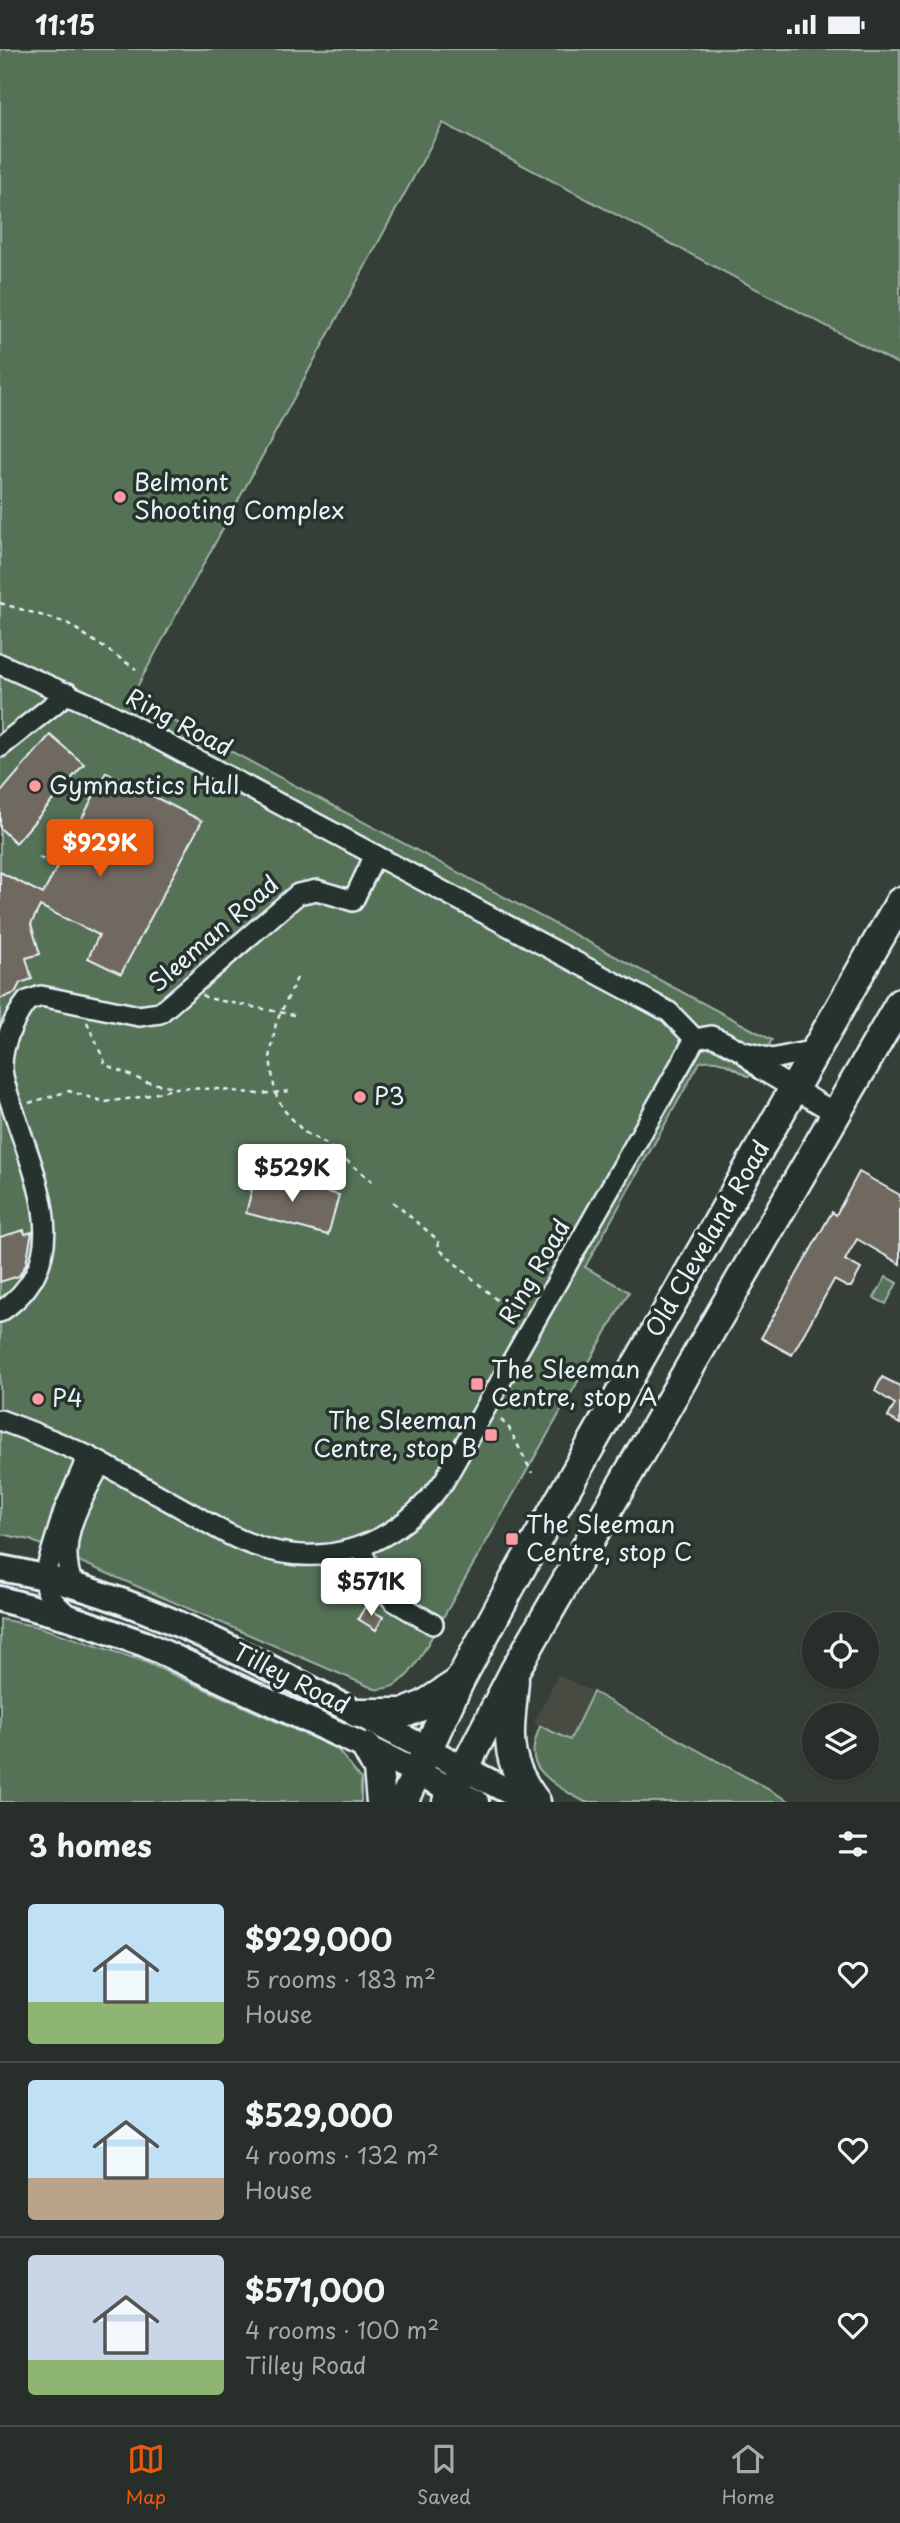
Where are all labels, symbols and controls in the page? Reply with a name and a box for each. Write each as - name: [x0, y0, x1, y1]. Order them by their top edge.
- text: 11:15: [35, 5, 95, 44]
- place label: Belmont Shooting Complex: [134, 463, 344, 527]
- marker: Belmont Shooting Complex: [112, 489, 128, 505]
- street label: Ring Road: [120, 678, 240, 764]
- place label: Gymnastics Hall: [49, 766, 239, 802]
- marker: Gymnastics Hall: [27, 778, 43, 794]
- pin: $929K: [51, 819, 149, 879]
- text: $929K: [62, 824, 138, 859]
- street label: Sleeman Road: [139, 866, 286, 999]
- place label: P3: [374, 1077, 405, 1113]
- marker: P3: [352, 1089, 368, 1105]
- street label: Old Cleveland Road: [635, 1133, 777, 1343]
- pin: $529K: [243, 1145, 341, 1204]
- text: $529K: [254, 1149, 330, 1184]
- street label: Ring Road: [489, 1212, 578, 1330]
- place label: The Sleeman Centre, stop A: [491, 1350, 657, 1414]
- marker: The Sleeman Centre, stop A: [469, 1376, 485, 1392]
- place label: P4: [52, 1379, 83, 1415]
- marker: P4: [30, 1391, 46, 1407]
- place label: The Sleeman Centre, stop B: [313, 1401, 477, 1465]
- marker: The Sleeman Centre, stop B: [483, 1427, 499, 1443]
- place label: The Sleeman Centre, stop C: [526, 1505, 692, 1569]
- marker: The Sleeman Centre, stop C: [504, 1531, 520, 1547]
- pin: $571K: [322, 1559, 420, 1618]
- text: $571K: [337, 1563, 405, 1598]
- map controls: [802, 1612, 879, 1780]
- button: locate: [802, 1612, 879, 1689]
- street label: Tilley Road: [227, 1632, 357, 1722]
- button: layers: [802, 1703, 879, 1780]
- text: 3 homes: [28, 1822, 152, 1867]
- icon: filters: [834, 1825, 872, 1863]
- text: $929,000: [245, 1916, 392, 1961]
- icon: home: [84, 1932, 168, 2016]
- icon: heart: [834, 1955, 872, 1993]
- text: 5 rooms · 183 m²: [245, 1961, 436, 1996]
- text: House: [245, 1996, 312, 2031]
- text: $529,000: [245, 2092, 393, 2137]
- icon: home: [84, 2108, 168, 2192]
- icon: heart: [834, 2131, 872, 2169]
- text: 4 rooms · 132 m²: [245, 2137, 439, 2172]
- text: House: [245, 2172, 312, 2207]
- text: $571,000: [245, 2267, 385, 2312]
- icon: home: [84, 2283, 168, 2367]
- icon: heart: [834, 2306, 872, 2344]
- text: 4 rooms · 100 m²: [245, 2312, 439, 2347]
- text: Tilley Road: [245, 2347, 367, 2382]
- tab: Map: [125, 2440, 166, 2510]
- tab: Saved: [417, 2440, 471, 2510]
- tab: Home: [722, 2440, 775, 2510]

